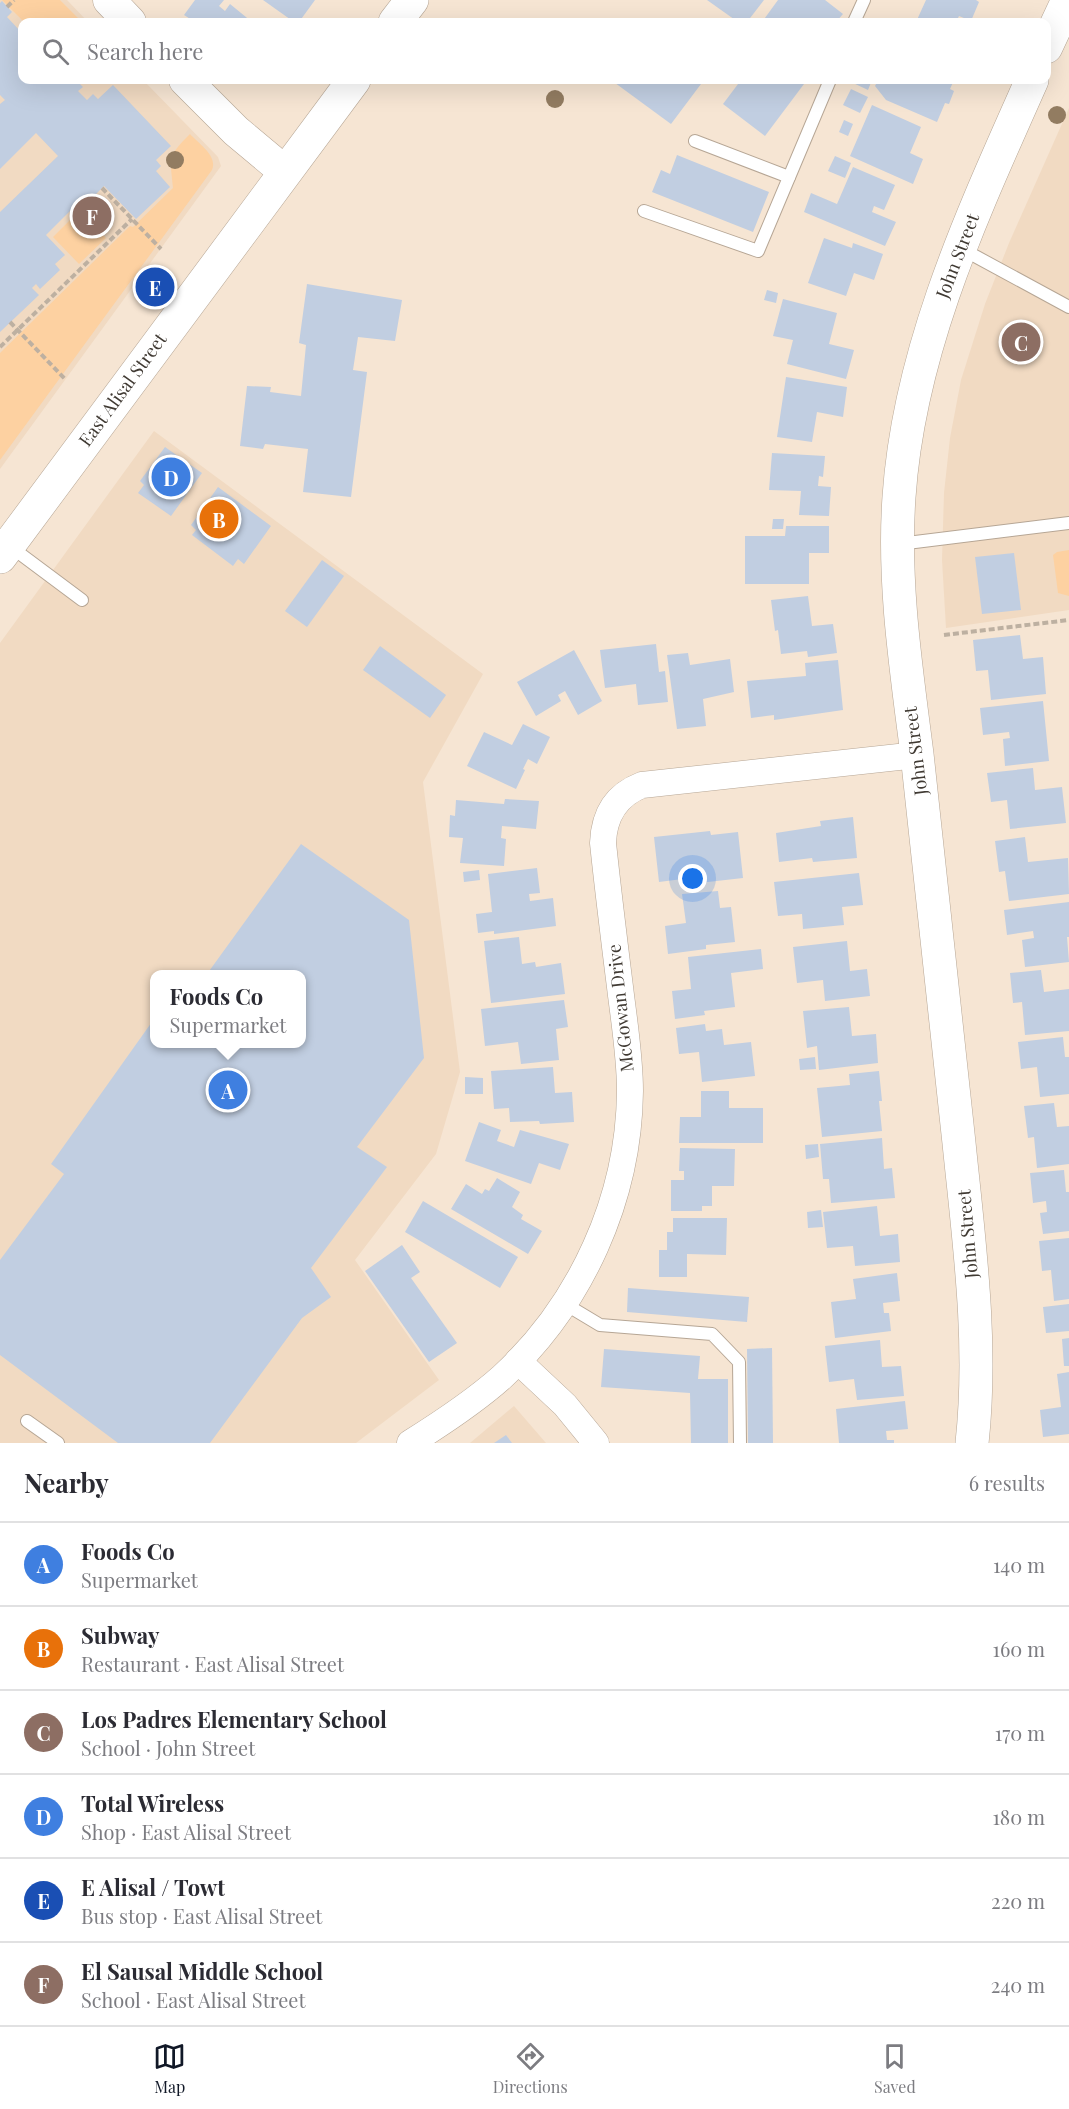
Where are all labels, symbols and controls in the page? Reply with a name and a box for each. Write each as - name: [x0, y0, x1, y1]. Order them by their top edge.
- search box: [18, 18, 1051, 84]
- icon: search: [39, 35, 72, 68]
- text: Search here: [87, 36, 203, 66]
- pin: F: [72, 194, 112, 238]
- street label: John Street: [929, 209, 985, 303]
- pin: E: [136, 264, 174, 310]
- pin: C: [1002, 320, 1040, 364]
- street label: East Alisal Street: [73, 327, 172, 451]
- pin: D: [152, 454, 190, 500]
- pin: B: [200, 496, 238, 542]
- street label: John Street: [898, 705, 932, 798]
- your location: [678, 864, 707, 893]
- street label: McGowan Drive: [601, 943, 639, 1073]
- popup: [150, 970, 306, 1048]
- text: Foods Co: [170, 981, 263, 1011]
- text: Supermarket: [170, 1011, 286, 1038]
- pin: A: [208, 1068, 248, 1112]
- street label: John Street: [951, 1188, 983, 1281]
- text: Nearby: [24, 1465, 109, 1500]
- text: 6 results: [969, 1469, 1045, 1496]
- text: Foods Co: [81, 1536, 175, 1566]
- text: A: [37, 1551, 50, 1578]
- text: 140 m: [993, 1551, 1045, 1578]
- text: Supermarket: [81, 1566, 198, 1593]
- text: Subway: [81, 1620, 159, 1650]
- text: B: [37, 1635, 50, 1662]
- text: 160 m: [993, 1635, 1045, 1662]
- text: Restaurant · East Alisal Street: [81, 1650, 344, 1677]
- text: Los Padres Elementary School: [81, 1704, 387, 1734]
- text: C: [36, 1719, 51, 1746]
- text: 170 m: [995, 1719, 1045, 1746]
- text: School · John Street: [81, 1734, 255, 1761]
- text: Total Wireless: [81, 1788, 224, 1818]
- text: D: [36, 1803, 51, 1830]
- text: 180 m: [992, 1803, 1045, 1830]
- text: Shop · East Alisal Street: [81, 1818, 291, 1845]
- text: E Alisal / Towt: [81, 1872, 225, 1902]
- text: E: [37, 1887, 50, 1914]
- text: 220 m: [991, 1887, 1045, 1914]
- text: Bus stop · East Alisal Street: [81, 1902, 322, 1929]
- text: El Sausal Middle School: [81, 1956, 323, 1986]
- text: F: [38, 1971, 49, 1998]
- text: 240 m: [991, 1971, 1045, 1998]
- text: School · East Alisal Street: [81, 1986, 306, 2013]
- tab: Map: [153, 2040, 186, 2097]
- tab: Directions: [493, 2040, 568, 2097]
- tab: Saved: [874, 2040, 916, 2097]

